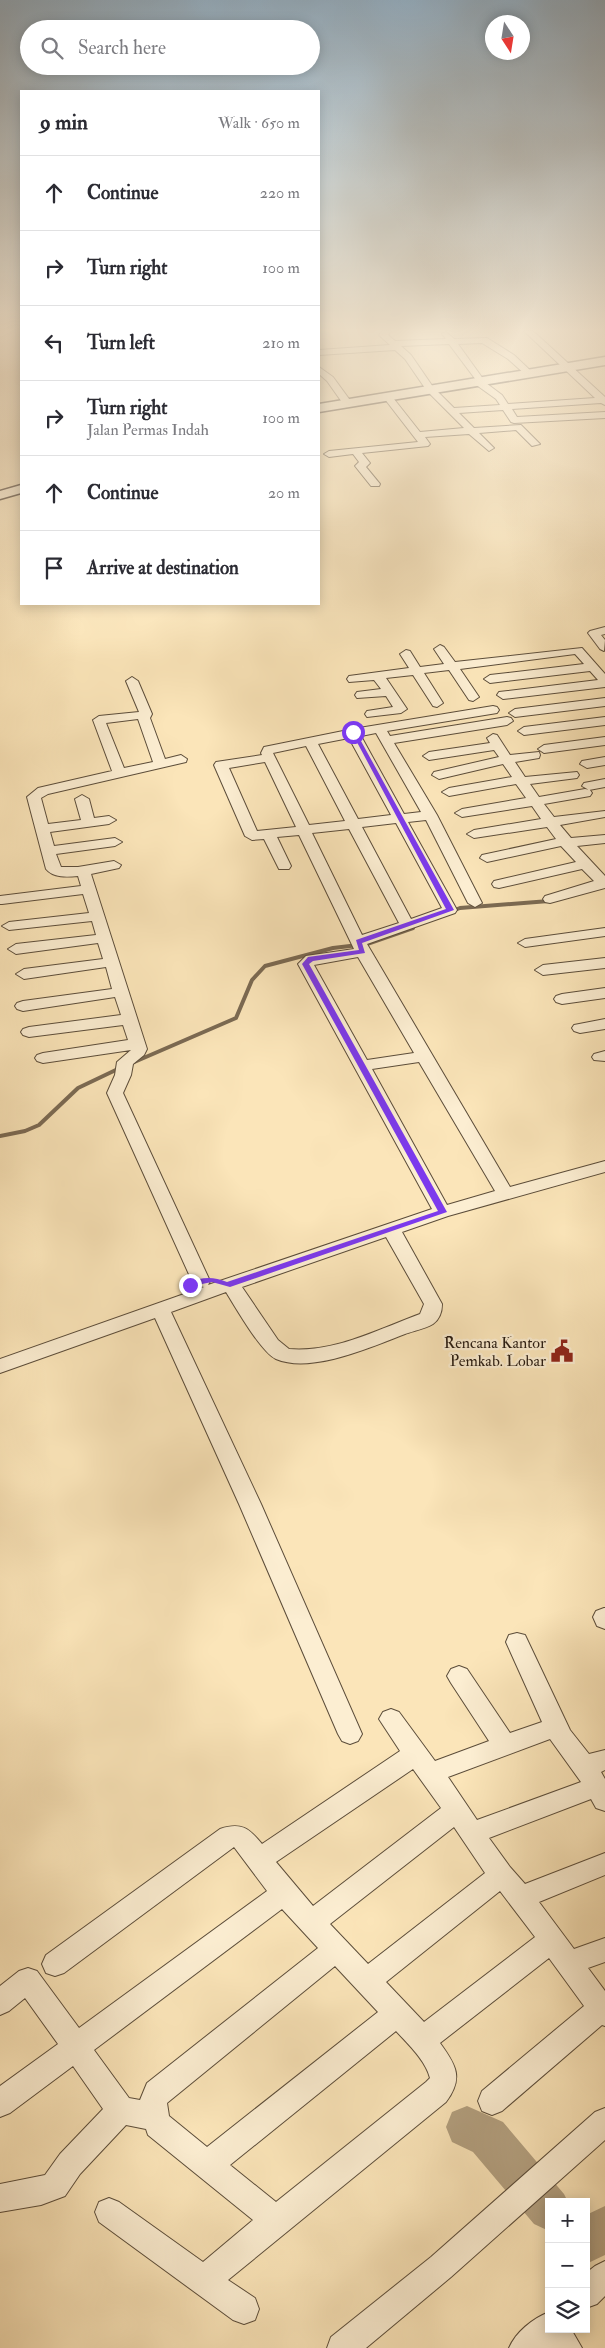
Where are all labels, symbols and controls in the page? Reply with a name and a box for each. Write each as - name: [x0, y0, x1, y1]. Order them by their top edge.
- north arrow: [485, 15, 530, 60]
- search box: [20, 20, 320, 75]
- icon: search: [38, 34, 66, 62]
- text: Search here: [78, 36, 166, 60]
- text: 9 min: [40, 109, 88, 136]
- text: Walk · 650 m: [218, 113, 300, 133]
- icon: ahead: [40, 179, 68, 207]
- text: Continue: [87, 181, 158, 205]
- text: 220 m: [260, 183, 300, 203]
- icon: right: [40, 254, 68, 282]
- text: Turn right: [87, 256, 167, 280]
- text: 100 m: [262, 258, 300, 278]
- icon: left: [40, 329, 68, 357]
- text: Turn left: [87, 331, 155, 355]
- text: 210 m: [262, 333, 300, 353]
- text: Turn right: [87, 396, 167, 420]
- icon: right: [40, 404, 68, 432]
- text: 100 m: [262, 408, 300, 428]
- text: Jalan Permas Indah: [87, 420, 209, 440]
- icon: ahead: [40, 479, 68, 507]
- text: Continue: [87, 481, 158, 505]
- text: 20 m: [268, 483, 300, 503]
- icon: arrive: [40, 554, 68, 582]
- text: Arrive at destination: [87, 556, 239, 580]
- route start: [342, 721, 365, 744]
- route end: [179, 1274, 202, 1297]
- place label: Rencana Kantor Pemkab. Lobar: [444, 1333, 546, 1371]
- public building icon: Rencana Kantor Pemkab. Lobar: [549, 1338, 575, 1364]
- map controls: [545, 2198, 590, 2333]
- button: +: [545, 2198, 590, 2243]
- button: −: [545, 2243, 590, 2288]
- button: layers: [545, 2288, 590, 2333]

